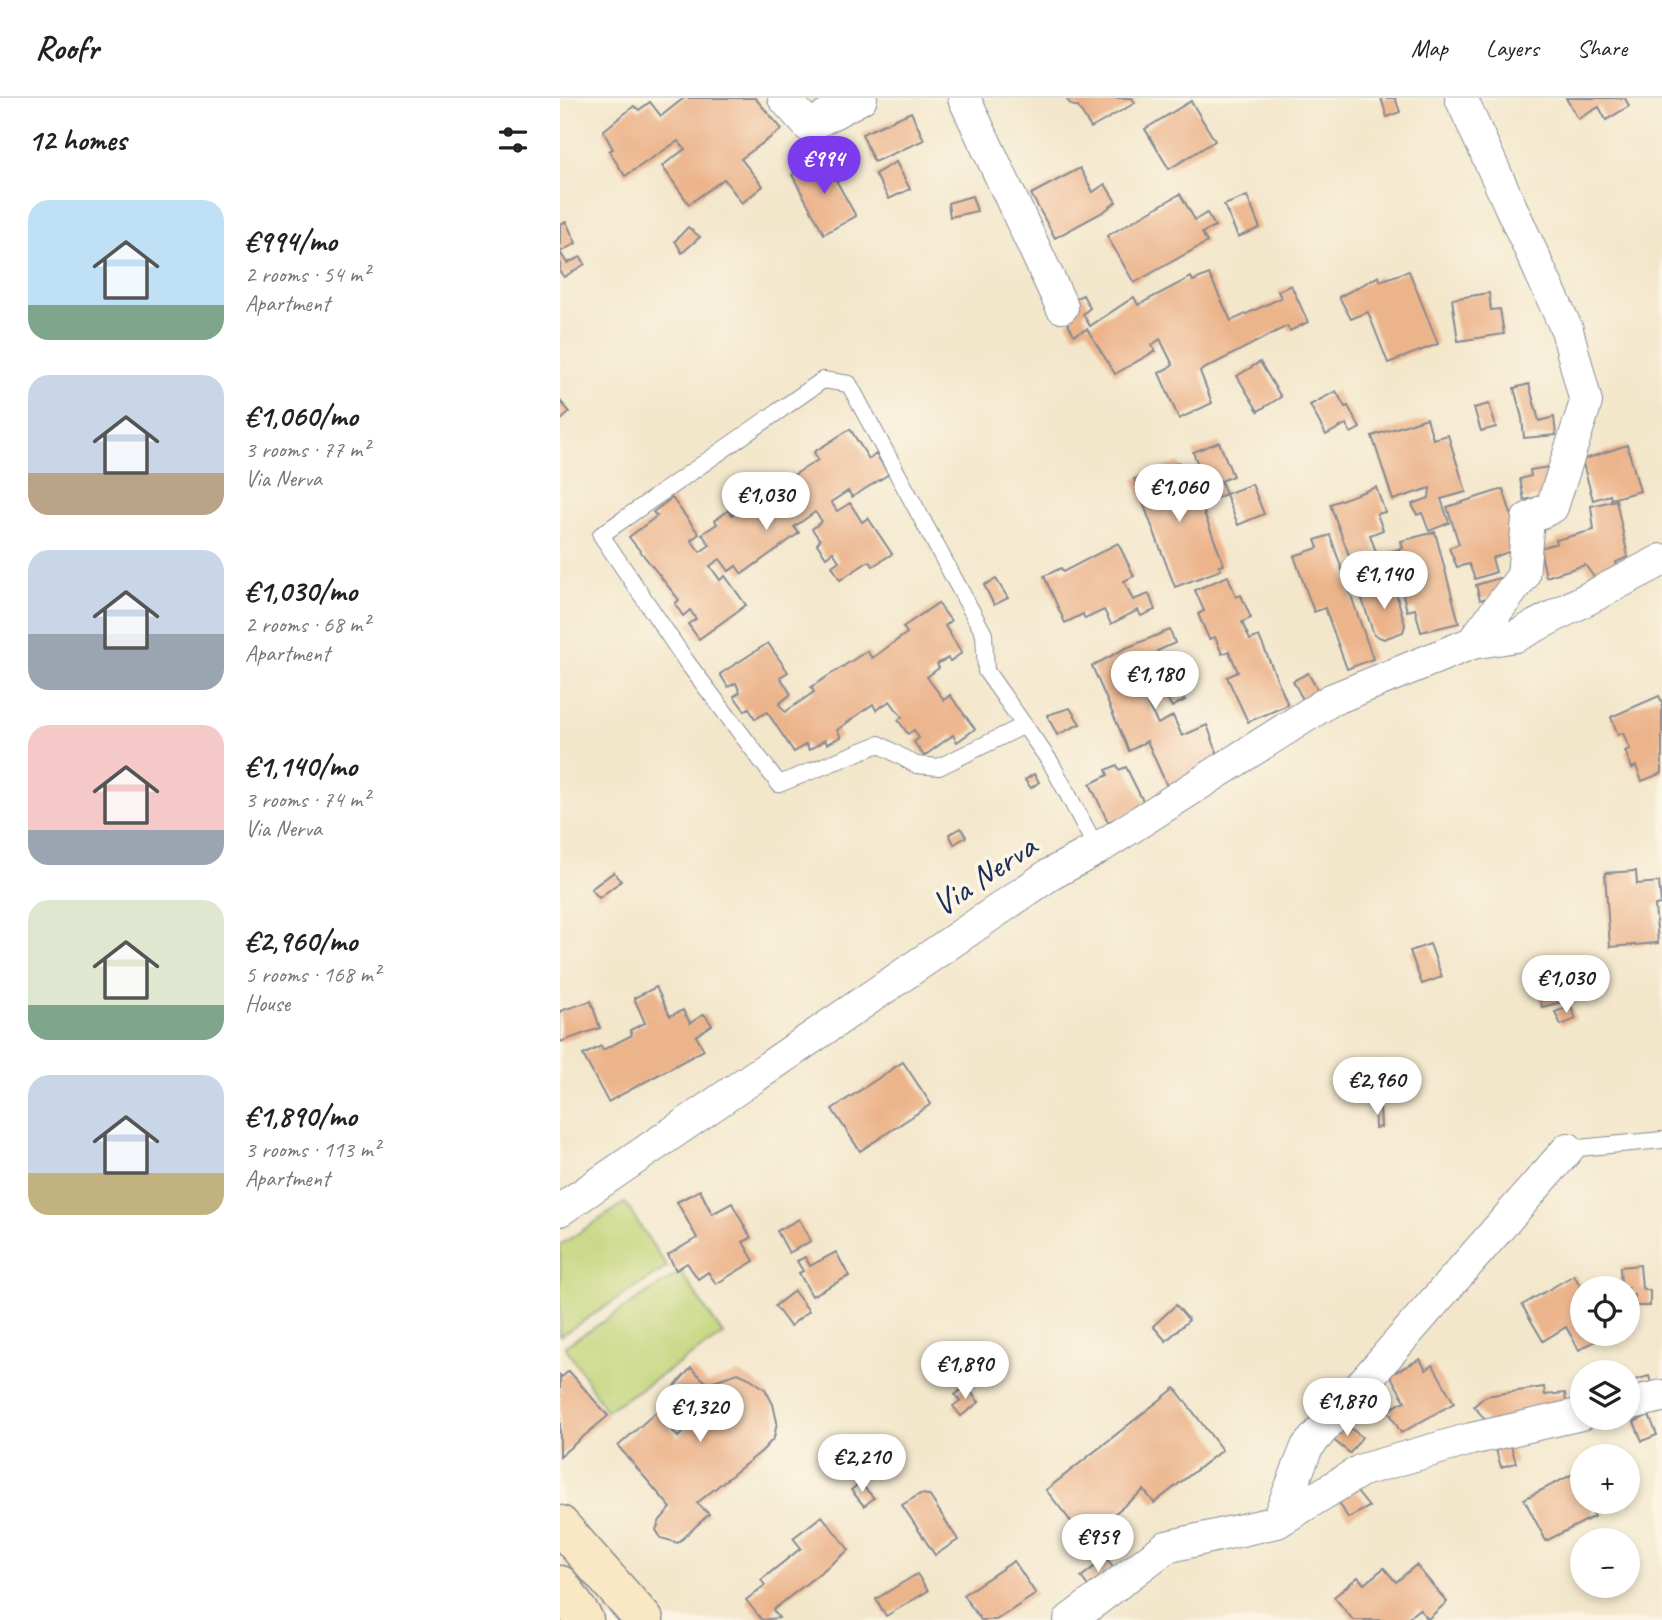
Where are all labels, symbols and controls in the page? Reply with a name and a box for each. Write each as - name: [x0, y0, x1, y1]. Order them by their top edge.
- text: Roofr: [35, 27, 98, 69]
- text: Map: [1411, 33, 1448, 63]
- text: Layers: [1486, 33, 1539, 63]
- text: Share: [1577, 33, 1627, 63]
- text: 12 homes: [28, 121, 126, 159]
- icon: filters: [494, 121, 532, 159]
- pin: €994: [783, 136, 865, 196]
- text: €994: [804, 144, 844, 173]
- text: €994/mo: [245, 222, 337, 260]
- icon: home: [84, 228, 168, 312]
- text: 2 rooms · 54 m²: [245, 260, 369, 289]
- text: Apartment: [245, 289, 330, 318]
- text: €1,060/mo: [245, 397, 358, 435]
- icon: home: [84, 403, 168, 487]
- text: 3 rooms · 77 m²: [245, 435, 369, 464]
- text: Via Nerva: [245, 464, 322, 493]
- pin: €1,060: [1122, 464, 1236, 524]
- pin: €1,030: [709, 472, 823, 532]
- text: €1,060: [1151, 472, 1207, 501]
- text: €1,030: [738, 480, 794, 509]
- pin: €1,140: [1327, 552, 1441, 611]
- text: €1,140: [1356, 559, 1412, 588]
- text: €1,030/mo: [245, 572, 357, 610]
- icon: home: [84, 578, 168, 662]
- text: 2 rooms · 68 m²: [245, 610, 369, 639]
- text: Apartment: [245, 639, 330, 668]
- pin: €1,180: [1098, 652, 1212, 711]
- text: €1,180: [1127, 659, 1183, 688]
- text: €1,140/mo: [245, 747, 357, 785]
- icon: home: [84, 753, 168, 837]
- text: 3 rooms · 74 m²: [245, 785, 369, 814]
- text: Via Nerva: [245, 814, 322, 843]
- street label: Via Nerva: [923, 822, 1047, 926]
- text: €2,960/mo: [245, 922, 357, 960]
- icon: home: [84, 928, 168, 1012]
- pin: €1,030: [1509, 956, 1623, 1015]
- text: 5 rooms · 168 m²: [245, 960, 380, 989]
- text: €1,030: [1538, 963, 1594, 992]
- text: House: [245, 989, 290, 1018]
- pin: €2,960: [1320, 1058, 1434, 1117]
- text: €2,960: [1349, 1065, 1405, 1094]
- text: €1,890/mo: [245, 1097, 357, 1135]
- icon: home: [84, 1103, 168, 1187]
- text: 3 rooms · 113 m²: [245, 1135, 380, 1164]
- text: Apartment: [245, 1164, 330, 1193]
- map controls: [1570, 1276, 1640, 1598]
- button: locate: [1570, 1276, 1640, 1346]
- pin: €1,890: [908, 1342, 1022, 1401]
- text: €1,890: [937, 1349, 993, 1378]
- button: layers: [1570, 1360, 1640, 1430]
- pin: €1,870: [1290, 1378, 1404, 1438]
- pin: €1,320: [643, 1384, 757, 1444]
- text: €1,870: [1319, 1386, 1375, 1415]
- text: €1,320: [672, 1392, 728, 1421]
- pin: €2,210: [805, 1434, 919, 1494]
- text: €2,210: [834, 1442, 890, 1471]
- button: +: [1570, 1444, 1640, 1514]
- pin: €959: [1057, 1514, 1139, 1574]
- text: €959: [1078, 1522, 1118, 1551]
- button: −: [1570, 1528, 1640, 1598]

